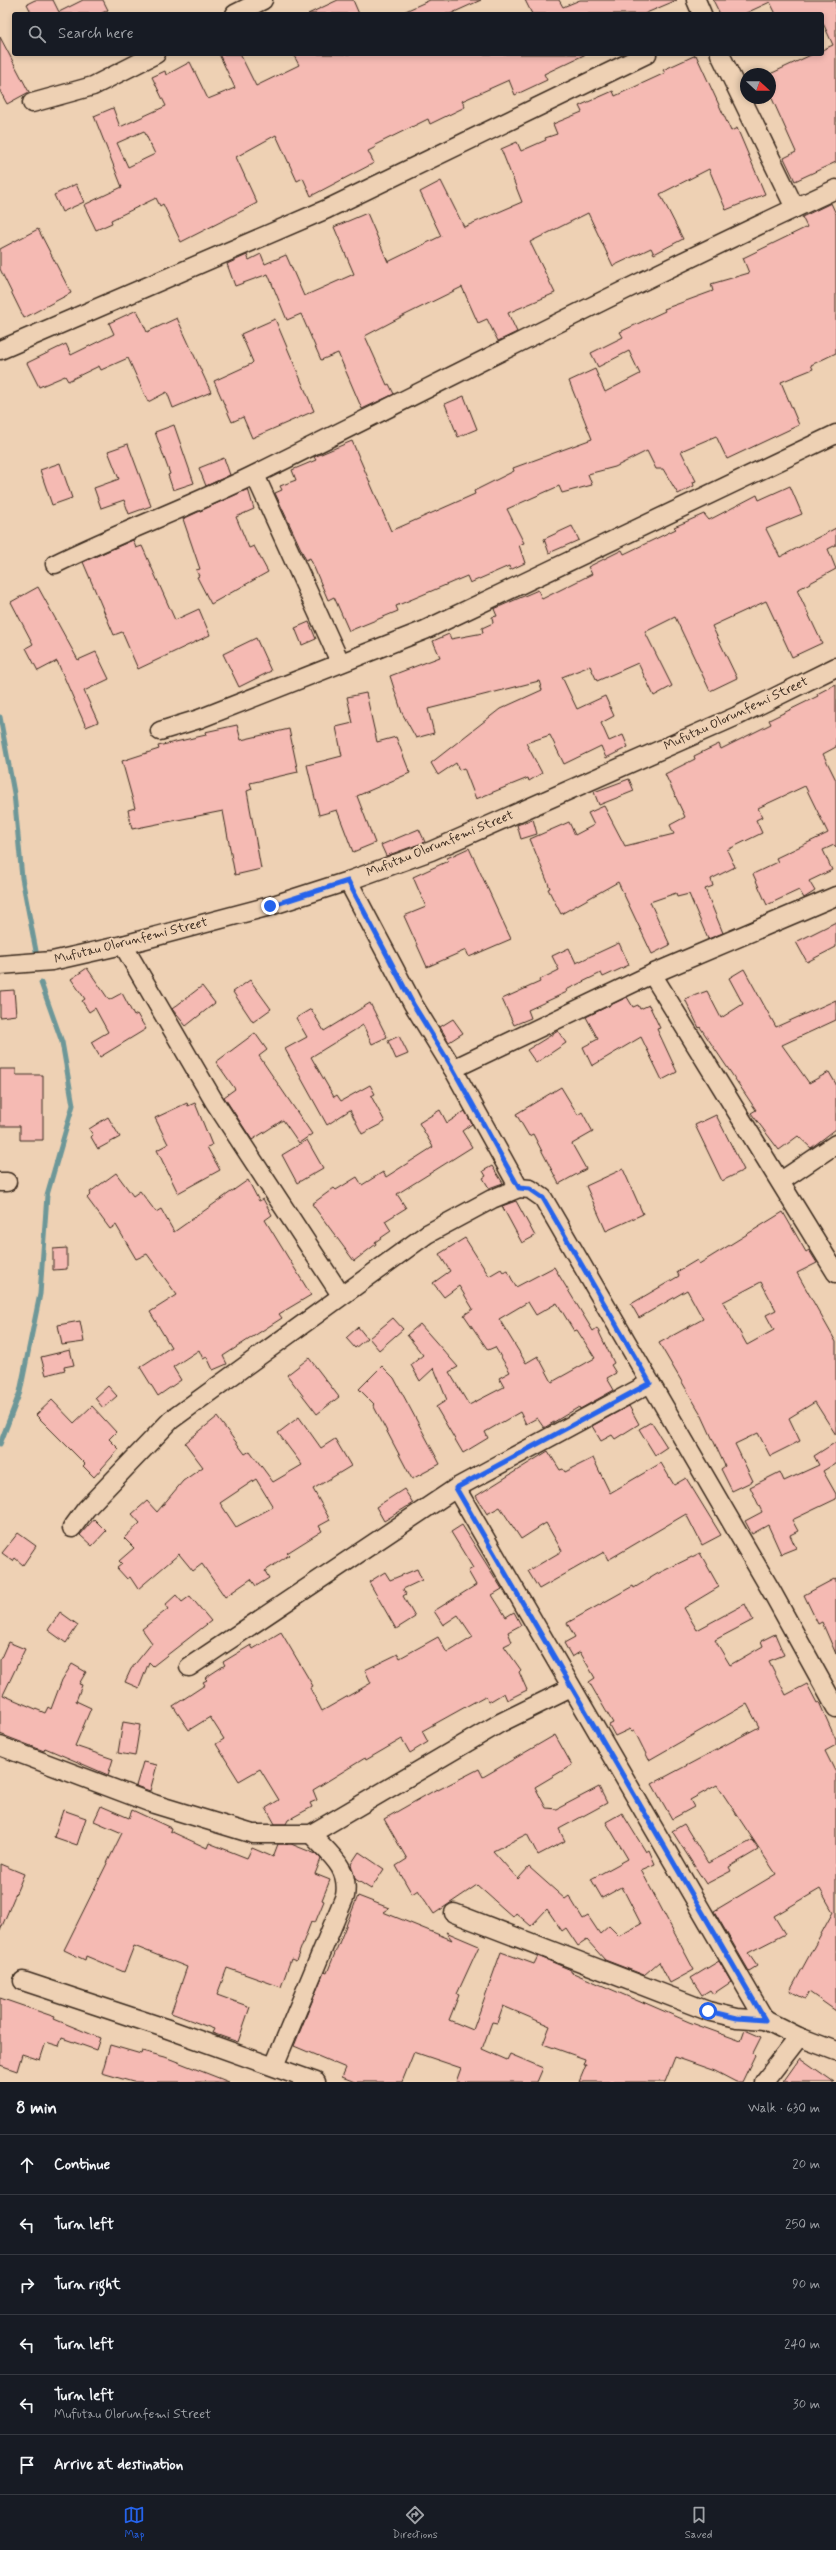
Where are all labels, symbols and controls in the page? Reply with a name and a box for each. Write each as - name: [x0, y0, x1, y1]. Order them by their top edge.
- search box: [12, 12, 824, 56]
- icon: search: [26, 23, 48, 45]
- text: Search here: [58, 24, 134, 44]
- north arrow: [740, 68, 776, 104]
- street label: Mufutau Olorunfemi Street: [661, 673, 811, 755]
- street label: Mufutau Olorunfemi Street: [364, 807, 516, 881]
- route end: [261, 897, 279, 915]
- street label: Mufutau Olorunfemi Street: [53, 914, 209, 968]
- route start: [699, 2002, 717, 2020]
- text: 8 min: [16, 2097, 57, 2119]
- text: Walk · 630 m: [748, 2100, 820, 2117]
- icon: ahead: [16, 2154, 38, 2176]
- text: Continue: [54, 2155, 110, 2175]
- text: 20 m: [792, 2156, 820, 2173]
- icon: left: [16, 2214, 38, 2236]
- text: Turn left: [54, 2215, 114, 2235]
- text: 250 m: [785, 2216, 820, 2233]
- icon: right: [16, 2274, 38, 2296]
- text: Turn right: [54, 2275, 121, 2295]
- text: 90 m: [792, 2276, 820, 2293]
- icon: left: [16, 2334, 38, 2356]
- text: Turn left: [54, 2335, 114, 2355]
- text: 240 m: [784, 2336, 820, 2353]
- text: Turn left: [54, 2386, 114, 2406]
- icon: left: [16, 2394, 38, 2416]
- text: 30 m: [793, 2396, 820, 2413]
- text: Mufutau Olorunfemi Street: [54, 2406, 211, 2423]
- icon: arrive: [16, 2454, 38, 2476]
- text: Arrive at destination: [54, 2455, 183, 2475]
- tab: Map: [123, 2504, 145, 2542]
- tab: Directions: [392, 2504, 438, 2542]
- tab: Saved: [685, 2504, 712, 2542]

